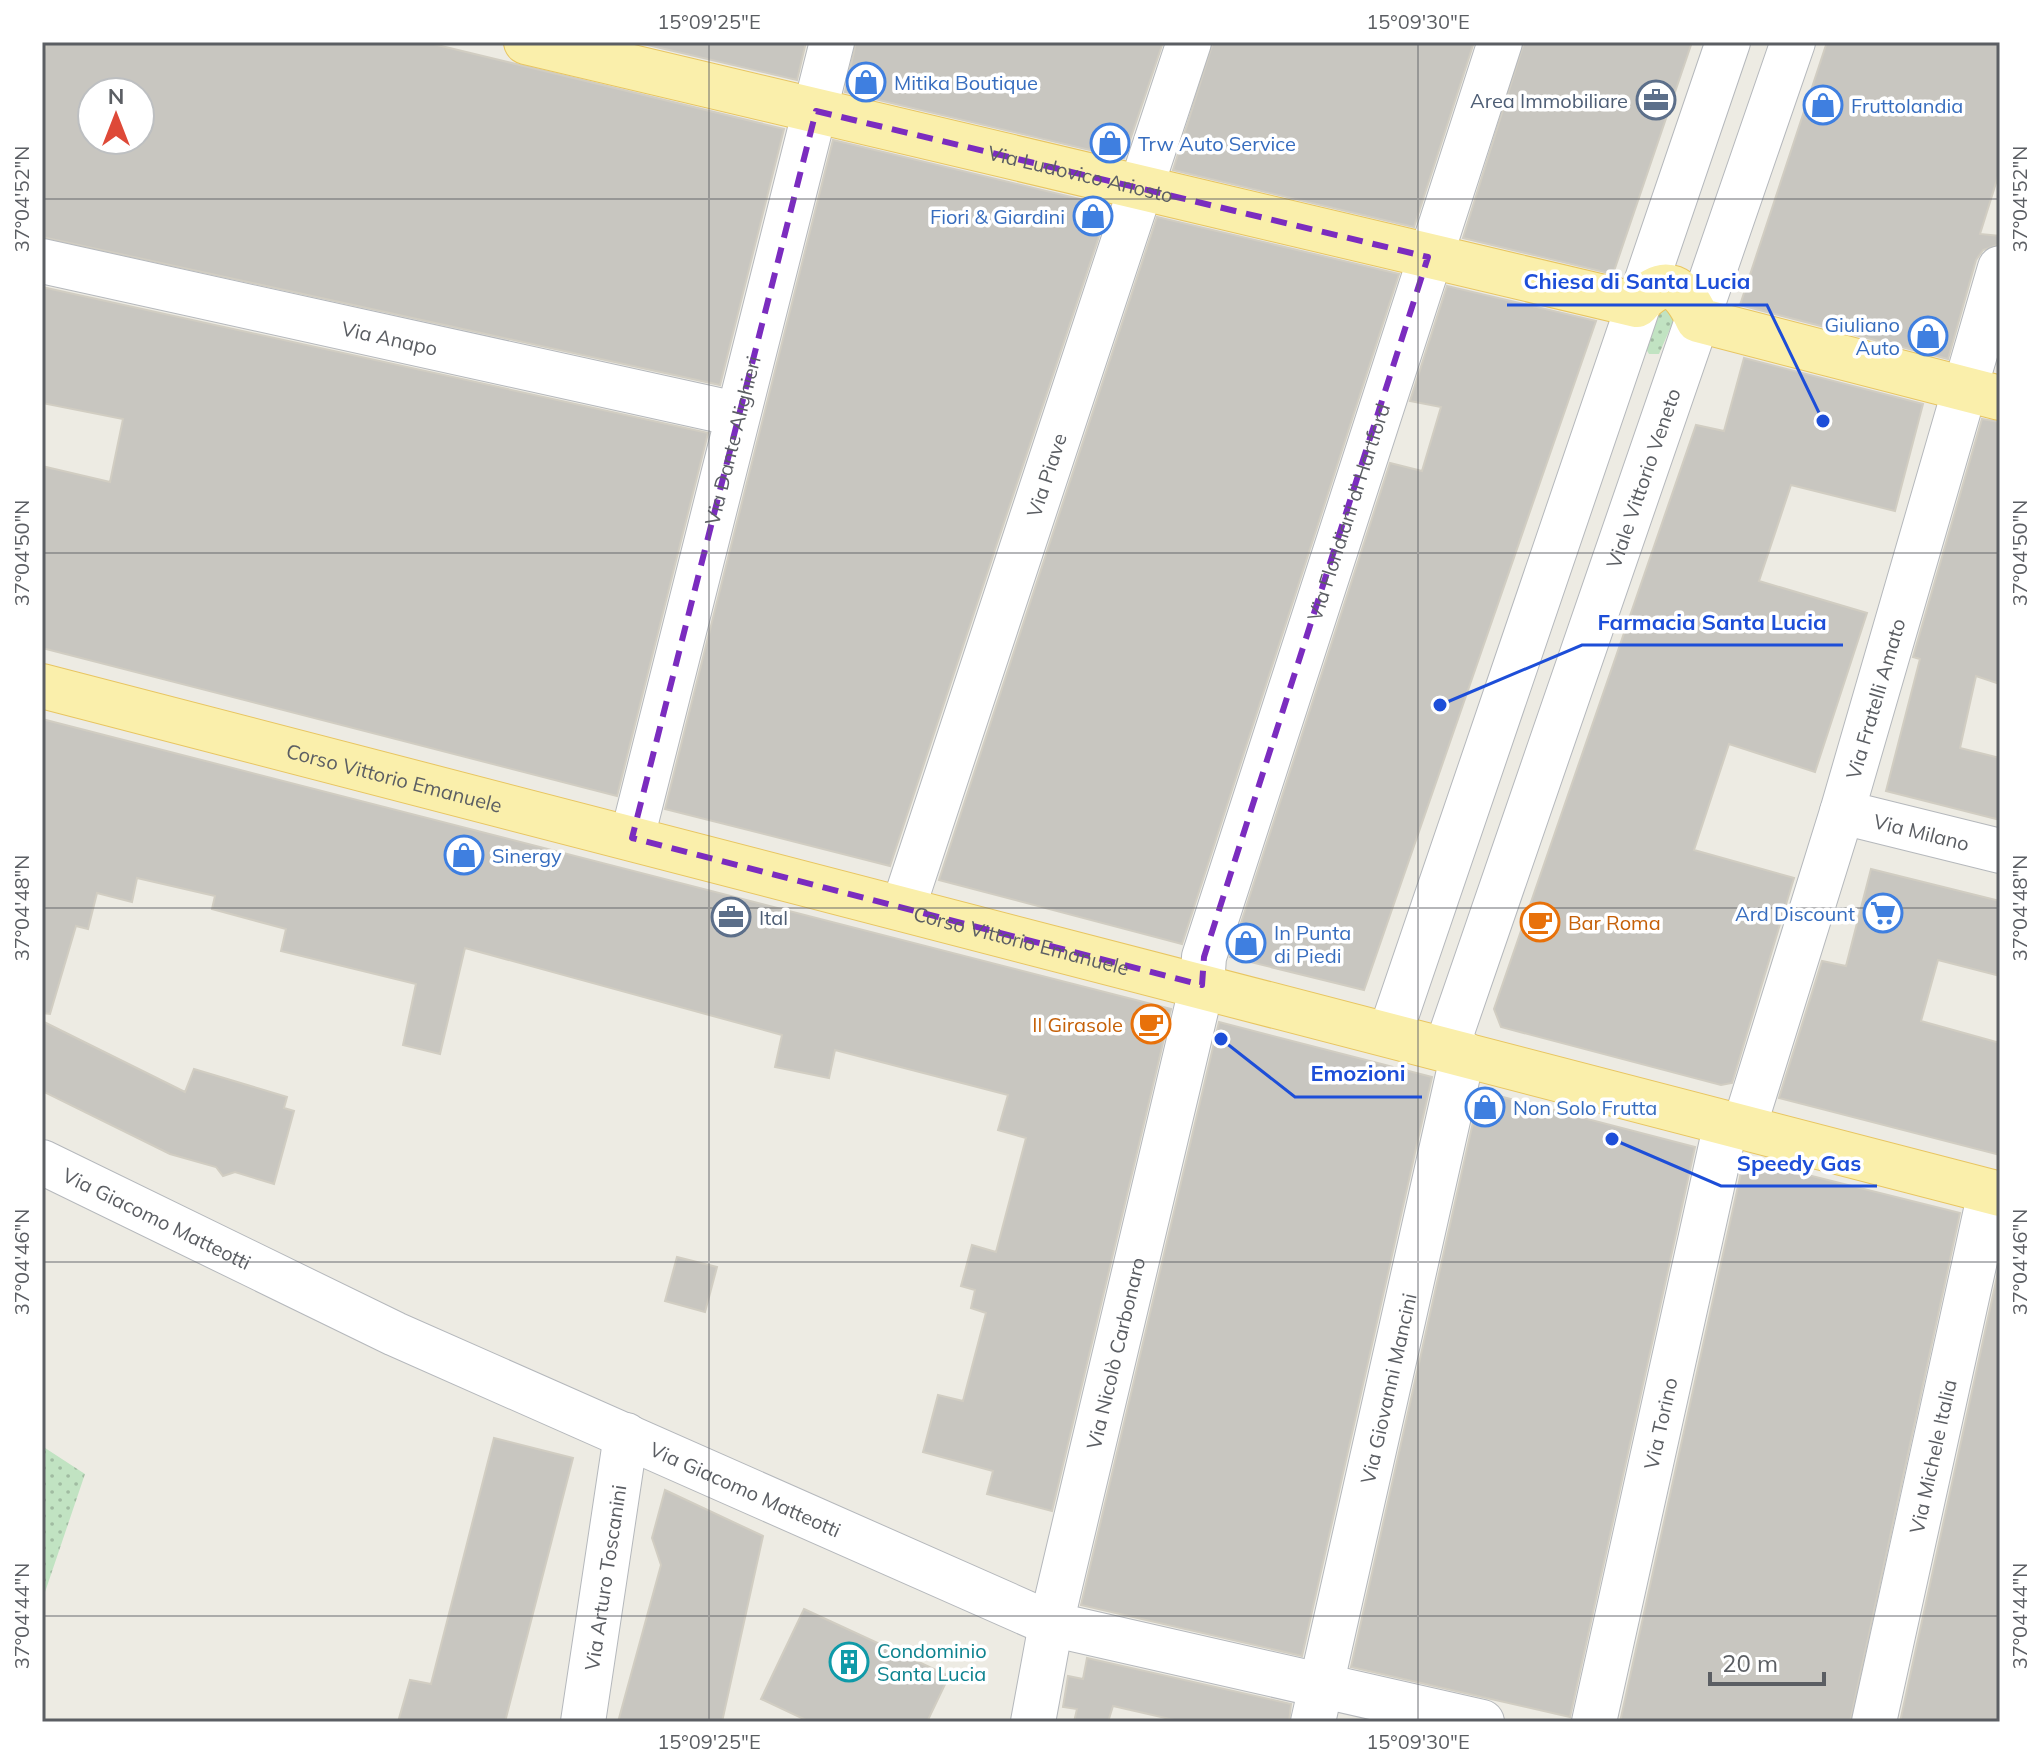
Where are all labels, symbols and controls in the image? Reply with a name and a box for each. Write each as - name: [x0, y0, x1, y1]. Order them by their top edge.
- text: 15°09'25"E: [657, 9, 761, 34]
- text: 15°09'30"E: [1366, 9, 1470, 34]
- shop icon: Mitika Boutique: [845, 61, 887, 103]
- place label: Mitika Boutique: [894, 70, 1038, 95]
- north arrow: [76, 76, 156, 156]
- office icon: Area Immobiliare: [1635, 79, 1677, 121]
- text: N: [108, 82, 124, 110]
- shop icon: Fruttolandia: [1802, 84, 1844, 126]
- place label: Area Immobiliare: [1470, 88, 1628, 113]
- place label: Fruttolandia: [1851, 93, 1963, 118]
- shop icon: Trw Auto Service: [1089, 122, 1131, 164]
- place label: Trw Auto Service: [1138, 131, 1296, 156]
- street label: Via Ludovico Ariosto: [986, 139, 1176, 207]
- text: 37°04'52"N: [9, 146, 34, 252]
- text: 37°04'52"N: [2007, 146, 2032, 252]
- shop icon: Fiori & Giardini: [1072, 195, 1114, 237]
- place label: Fiori & Giardini: [930, 204, 1065, 229]
- callout: Chiesa di Santa Lucia: [1507, 259, 1767, 305]
- text: Chiesa di Santa Lucia: [1523, 267, 1751, 295]
- place label: Giuliano Auto: [1824, 312, 1900, 360]
- street label: Via Anapo: [339, 315, 440, 360]
- shop icon: Giuliano Auto: [1907, 315, 1949, 357]
- street label: Via Dante Alighieri: [699, 353, 765, 527]
- street label: Viale Vittorio Veneto: [1600, 385, 1685, 571]
- street label: Via Floridiani di Hartford: [1301, 400, 1395, 624]
- street label: Via Piave: [1020, 430, 1072, 520]
- text: 37°04'50"N: [9, 500, 34, 606]
- text: 37°04'50"N: [2007, 500, 2032, 606]
- callout: Farmacia Santa Lucia: [1582, 599, 1843, 645]
- text: Farmacia Santa Lucia: [1597, 608, 1827, 636]
- street label: Via Fratelli Amato: [1840, 615, 1910, 782]
- street label: Corso Vittorio Emanuele: [284, 737, 505, 817]
- street label: Via Milano: [1871, 808, 1972, 856]
- shop icon: Sinergy: [443, 834, 485, 876]
- place label: Sinergy: [492, 843, 562, 868]
- text: 37°04'48"N: [9, 855, 34, 961]
- text: 37°04'48"N: [2007, 855, 2032, 961]
- supermarket icon: Ard Discount: [1862, 892, 1904, 934]
- office icon: Ital: [710, 896, 752, 938]
- street label: Corso Vittorio Emanuele: [911, 900, 1132, 980]
- cafe icon: Bar Roma: [1519, 901, 1561, 943]
- place label: Ard Discount: [1735, 901, 1855, 926]
- place label: Ital: [759, 905, 788, 930]
- place label: Bar Roma: [1568, 910, 1661, 935]
- place label: In Punta di Piedi: [1274, 920, 1351, 968]
- shop icon: In Punta di Piedi: [1225, 922, 1267, 964]
- cafe icon: Il Girasole: [1130, 1003, 1172, 1045]
- place label: Il Girasole: [1032, 1012, 1123, 1037]
- callout: Emozioni: [1295, 1051, 1422, 1097]
- text: Emozioni: [1310, 1059, 1406, 1087]
- shop icon: Non Solo Frutta: [1464, 1086, 1506, 1128]
- place label: Non Solo Frutta: [1513, 1095, 1657, 1120]
- callout: Speedy Gas: [1721, 1140, 1877, 1186]
- text: Speedy Gas: [1737, 1149, 1861, 1177]
- street label: Via Giacomo Matteotti: [59, 1162, 255, 1274]
- text: 37°04'46"N: [9, 1209, 34, 1315]
- text: 37°04'46"N: [2007, 1209, 2032, 1315]
- street label: Via Nicolò Carbonaro: [1080, 1255, 1150, 1452]
- street label: Via Giovanni Mancini: [1354, 1291, 1421, 1486]
- street label: Via Torino: [1638, 1375, 1682, 1471]
- street label: Via Michele Italia: [1903, 1377, 1961, 1536]
- street label: Via Giacomo Matteotti: [646, 1436, 845, 1542]
- street label: Via Arturo Toscanini: [578, 1483, 631, 1672]
- text: 37°04'44"N: [9, 1563, 34, 1669]
- text: 37°04'44"N: [2007, 1563, 2032, 1669]
- scale bar: [1710, 1636, 1824, 1686]
- place label: Condominio Santa Lucia: [877, 1638, 987, 1686]
- building icon: Condominio Santa Lucia: [828, 1641, 870, 1683]
- text: 20 m: [1722, 1648, 1778, 1678]
- text: 15°09'25"E: [657, 1729, 761, 1754]
- text: 15°09'30"E: [1366, 1729, 1470, 1754]

